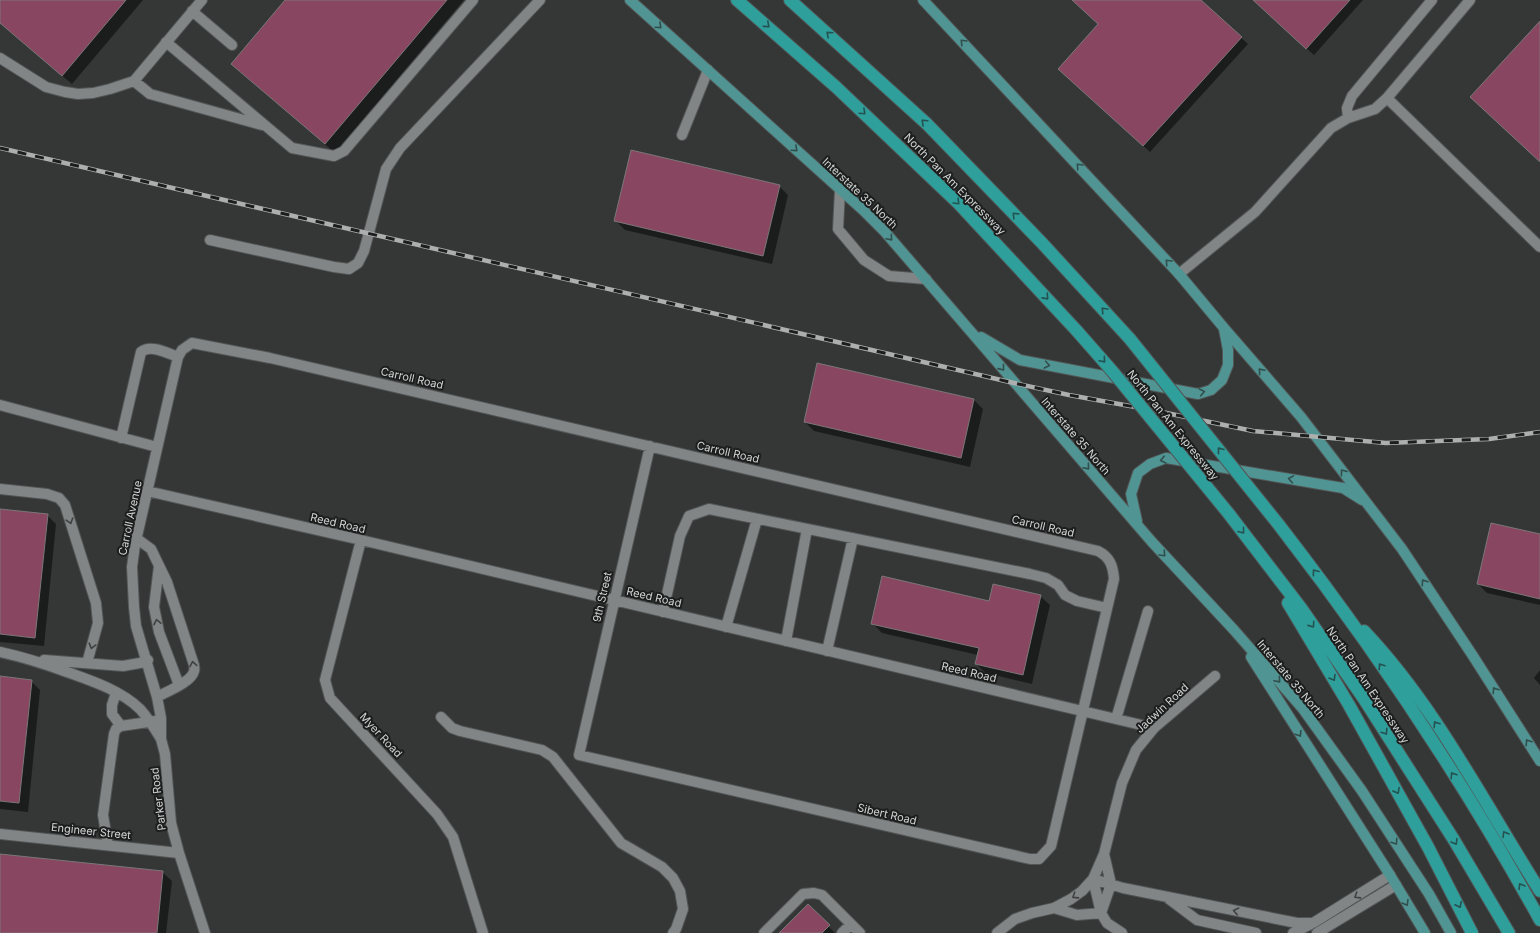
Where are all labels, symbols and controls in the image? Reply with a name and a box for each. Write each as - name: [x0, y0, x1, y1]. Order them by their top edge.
- one-way arrow: [762, 21, 769, 28]
- one-way arrow: [654, 22, 662, 29]
- one-way arrow: [826, 32, 833, 39]
- one-way arrow: [960, 39, 968, 47]
- one-way arrow: [858, 108, 866, 115]
- one-way arrow: [921, 119, 929, 127]
- street label: North Pan Am Expressway: [901, 130, 1009, 238]
- one-way arrow: [790, 145, 798, 152]
- street label: Interstate 35 North: [819, 154, 901, 232]
- one-way arrow: [1076, 163, 1084, 171]
- one-way arrow: [952, 197, 960, 205]
- one-way arrow: [1012, 212, 1020, 220]
- one-way arrow: [886, 233, 893, 240]
- one-way arrow: [1165, 259, 1172, 266]
- one-way arrow: [1042, 292, 1049, 300]
- one-way arrow: [1101, 307, 1108, 315]
- one-way arrow: [1098, 356, 1105, 363]
- one-way arrow: [1044, 360, 1050, 369]
- one-way arrow: [998, 363, 1005, 371]
- street label: Carroll Road: [379, 364, 445, 392]
- street label: North Pan Am Expressway: [1124, 367, 1222, 483]
- one-way arrow: [1259, 368, 1266, 376]
- one-way arrow: [1199, 389, 1205, 397]
- street label: Interstate 35 North: [1039, 394, 1113, 478]
- street label: Carroll Road: [695, 438, 761, 466]
- one-way arrow: [1218, 448, 1225, 455]
- one-way arrow: [1159, 455, 1166, 463]
- one-way arrow: [1083, 462, 1090, 469]
- one-way arrow: [1341, 469, 1348, 476]
- one-way arrow: [1288, 475, 1294, 484]
- street label: Carroll Avenue: [115, 479, 145, 557]
- street label: Reed Road: [309, 510, 367, 536]
- street label: Carroll Road: [1010, 512, 1076, 540]
- one-way arrow: [65, 517, 74, 524]
- one-way arrow: [1237, 527, 1244, 534]
- one-way arrow: [1158, 549, 1165, 556]
- one-way arrow: [1313, 569, 1320, 576]
- street label: 9th Street: [589, 570, 615, 624]
- one-way arrow: [1422, 579, 1429, 586]
- street label: Reed Road: [625, 584, 683, 610]
- one-way arrow: [153, 619, 161, 625]
- one-way arrow: [1307, 620, 1314, 627]
- street label: North Pan Am Expressway: [1324, 624, 1412, 746]
- street label: Interstate 35 North: [1254, 637, 1328, 721]
- one-way arrow: [88, 642, 97, 649]
- street label: Reed Road: [940, 659, 998, 685]
- one-way arrow: [189, 661, 198, 668]
- one-way arrow: [1379, 664, 1386, 671]
- one-way arrow: [1328, 674, 1336, 681]
- one-way arrow: [1273, 676, 1280, 683]
- street label: Jadwin Road: [1133, 680, 1191, 736]
- one-way arrow: [1492, 687, 1500, 694]
- street label: Myer Road: [357, 710, 405, 760]
- one-way arrow: [1433, 721, 1440, 728]
- one-way arrow: [1380, 728, 1388, 735]
- one-way arrow: [1294, 730, 1302, 737]
- one-way arrow: [1526, 739, 1533, 746]
- street label: Parker Road: [147, 767, 169, 831]
- one-way arrow: [1450, 772, 1458, 779]
- one-way arrow: [1392, 787, 1400, 794]
- street label: Sibert Road: [856, 800, 918, 828]
- street label: Engineer Street: [50, 820, 132, 842]
- one-way arrow: [1503, 831, 1510, 838]
- one-way arrow: [1391, 838, 1398, 845]
- one-way arrow: [1451, 838, 1458, 845]
- one-way arrow: [1518, 883, 1525, 890]
- one-way arrow: [1072, 891, 1079, 899]
- one-way arrow: [1354, 891, 1361, 898]
- one-way arrow: [1402, 899, 1409, 906]
- one-way arrow: [1454, 901, 1462, 909]
- one-way arrow: [1232, 907, 1239, 915]

